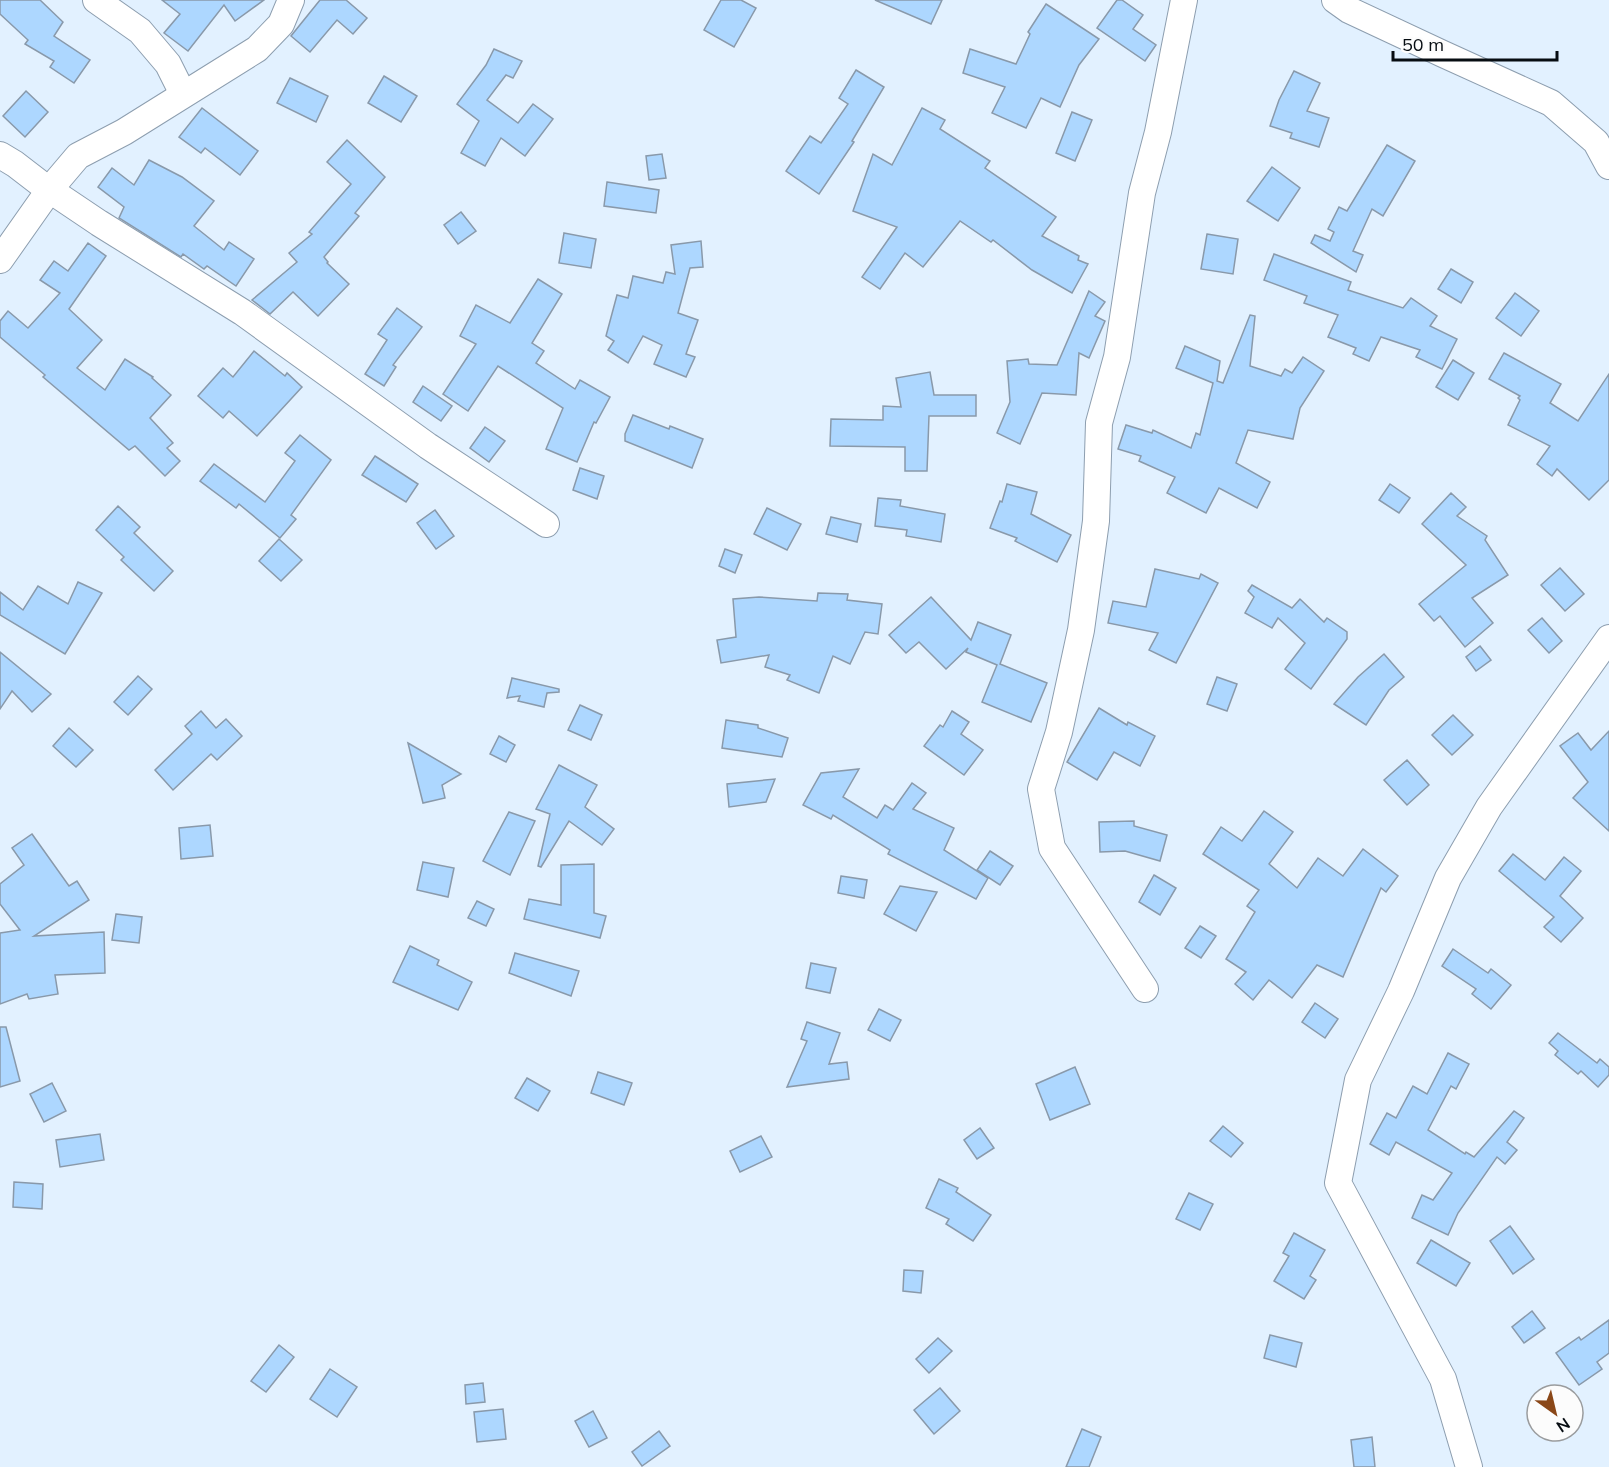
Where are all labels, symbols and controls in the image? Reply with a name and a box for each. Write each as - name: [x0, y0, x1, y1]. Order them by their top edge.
- scale bar: [1393, 24, 1556, 62]
- text: 50 m: [1402, 33, 1444, 56]
- north arrow: [1525, 1383, 1585, 1443]
- text: N: [1553, 1414, 1574, 1437]

